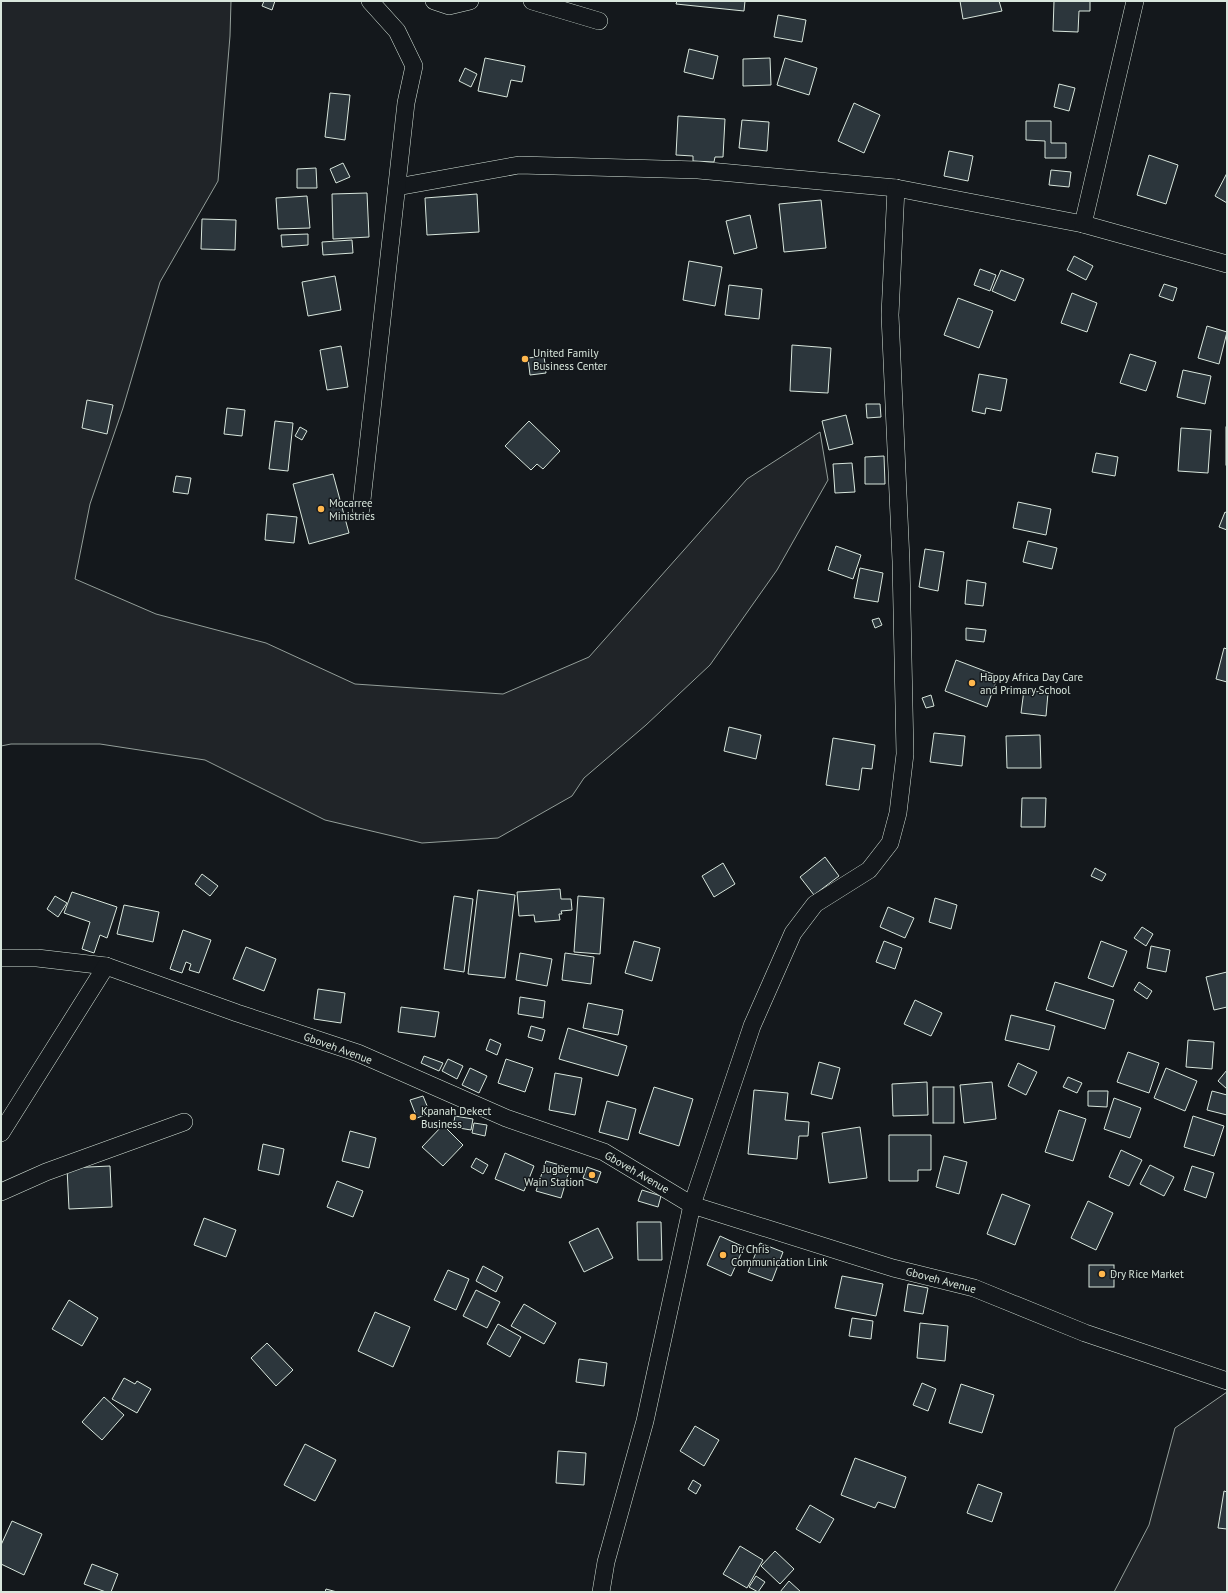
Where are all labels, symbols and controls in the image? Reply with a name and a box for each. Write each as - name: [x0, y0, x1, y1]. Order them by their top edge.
- place label: United Family Business Center: [533, 346, 607, 373]
- marker: United Family Business Center: [520, 354, 530, 364]
- place label: Mocarree Ministries: [329, 496, 375, 523]
- marker: Mocarree Ministries: [316, 504, 326, 514]
- place label: Happy Africa Day Care and Primary School: [980, 670, 1084, 697]
- marker: Happy Africa Day Care and Primary School: [967, 678, 977, 688]
- street label: Gboveh Avenue: [302, 1029, 375, 1067]
- place label: Kpanah Dekect Business: [421, 1104, 492, 1131]
- marker: Kpanah Dekect Business: [408, 1112, 418, 1122]
- street label: Gboveh Avenue: [602, 1148, 672, 1196]
- place label: Jugbemu Wain Station: [524, 1162, 584, 1189]
- marker: Jugbemu Wain Station: [587, 1170, 597, 1180]
- place label: Dr. Chris Communication Link: [731, 1242, 828, 1269]
- marker: Dr. Chris Communication Link: [718, 1250, 728, 1260]
- street label: Gboveh Avenue: [904, 1264, 978, 1296]
- place label: Dry Rice Market: [1110, 1267, 1184, 1281]
- marker: Dry Rice Market: [1097, 1269, 1107, 1279]

